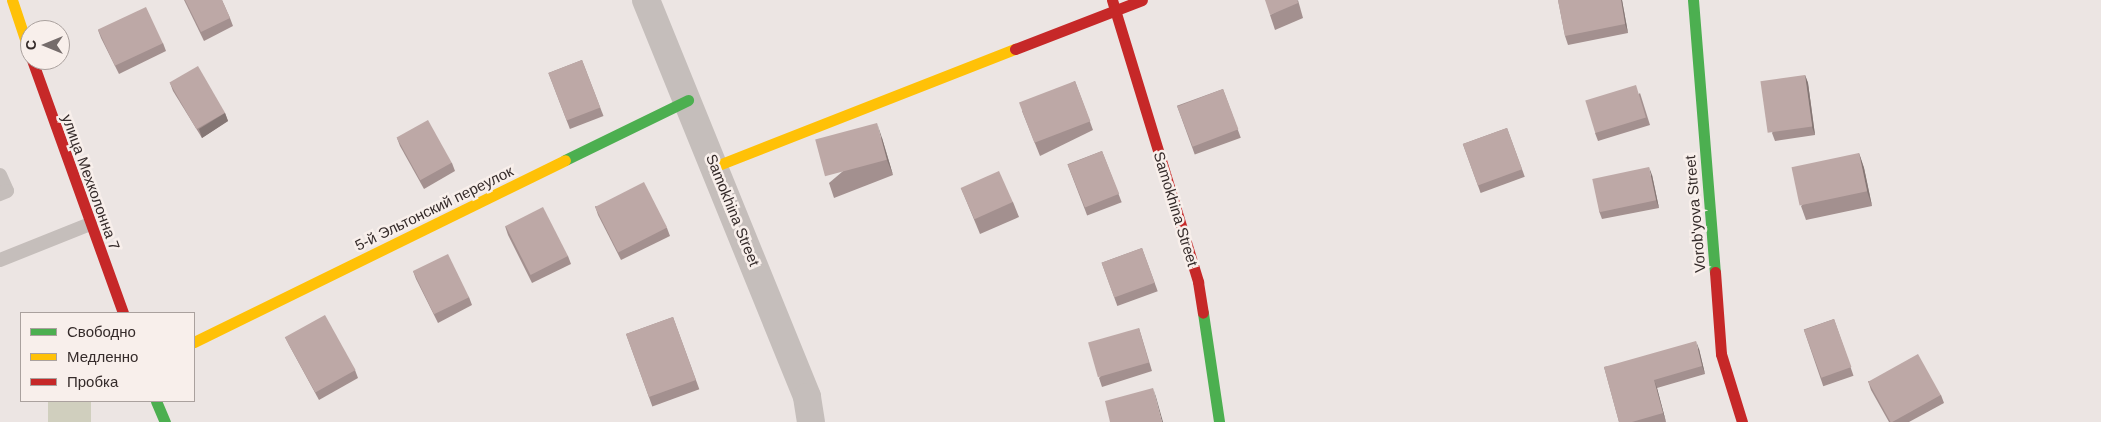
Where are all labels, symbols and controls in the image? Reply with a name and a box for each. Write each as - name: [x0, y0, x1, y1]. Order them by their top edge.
- north arrow: [20, 20, 70, 70]
- text: С: [23, 40, 39, 50]
- street label: улица Мехколонна 7: [58, 112, 124, 252]
- street label: Samokhina Street: [1150, 149, 1202, 269]
- street label: Samokhina Street: [702, 151, 764, 269]
- street label: Vorob'yova Street: [1681, 154, 1709, 274]
- street label: 5-й Эльтонский переулок: [352, 162, 516, 254]
- legend: [20, 312, 195, 402]
- text: Свободно: [67, 323, 136, 340]
- text: Медленно: [67, 348, 138, 365]
- text: Пробка: [67, 373, 118, 390]

